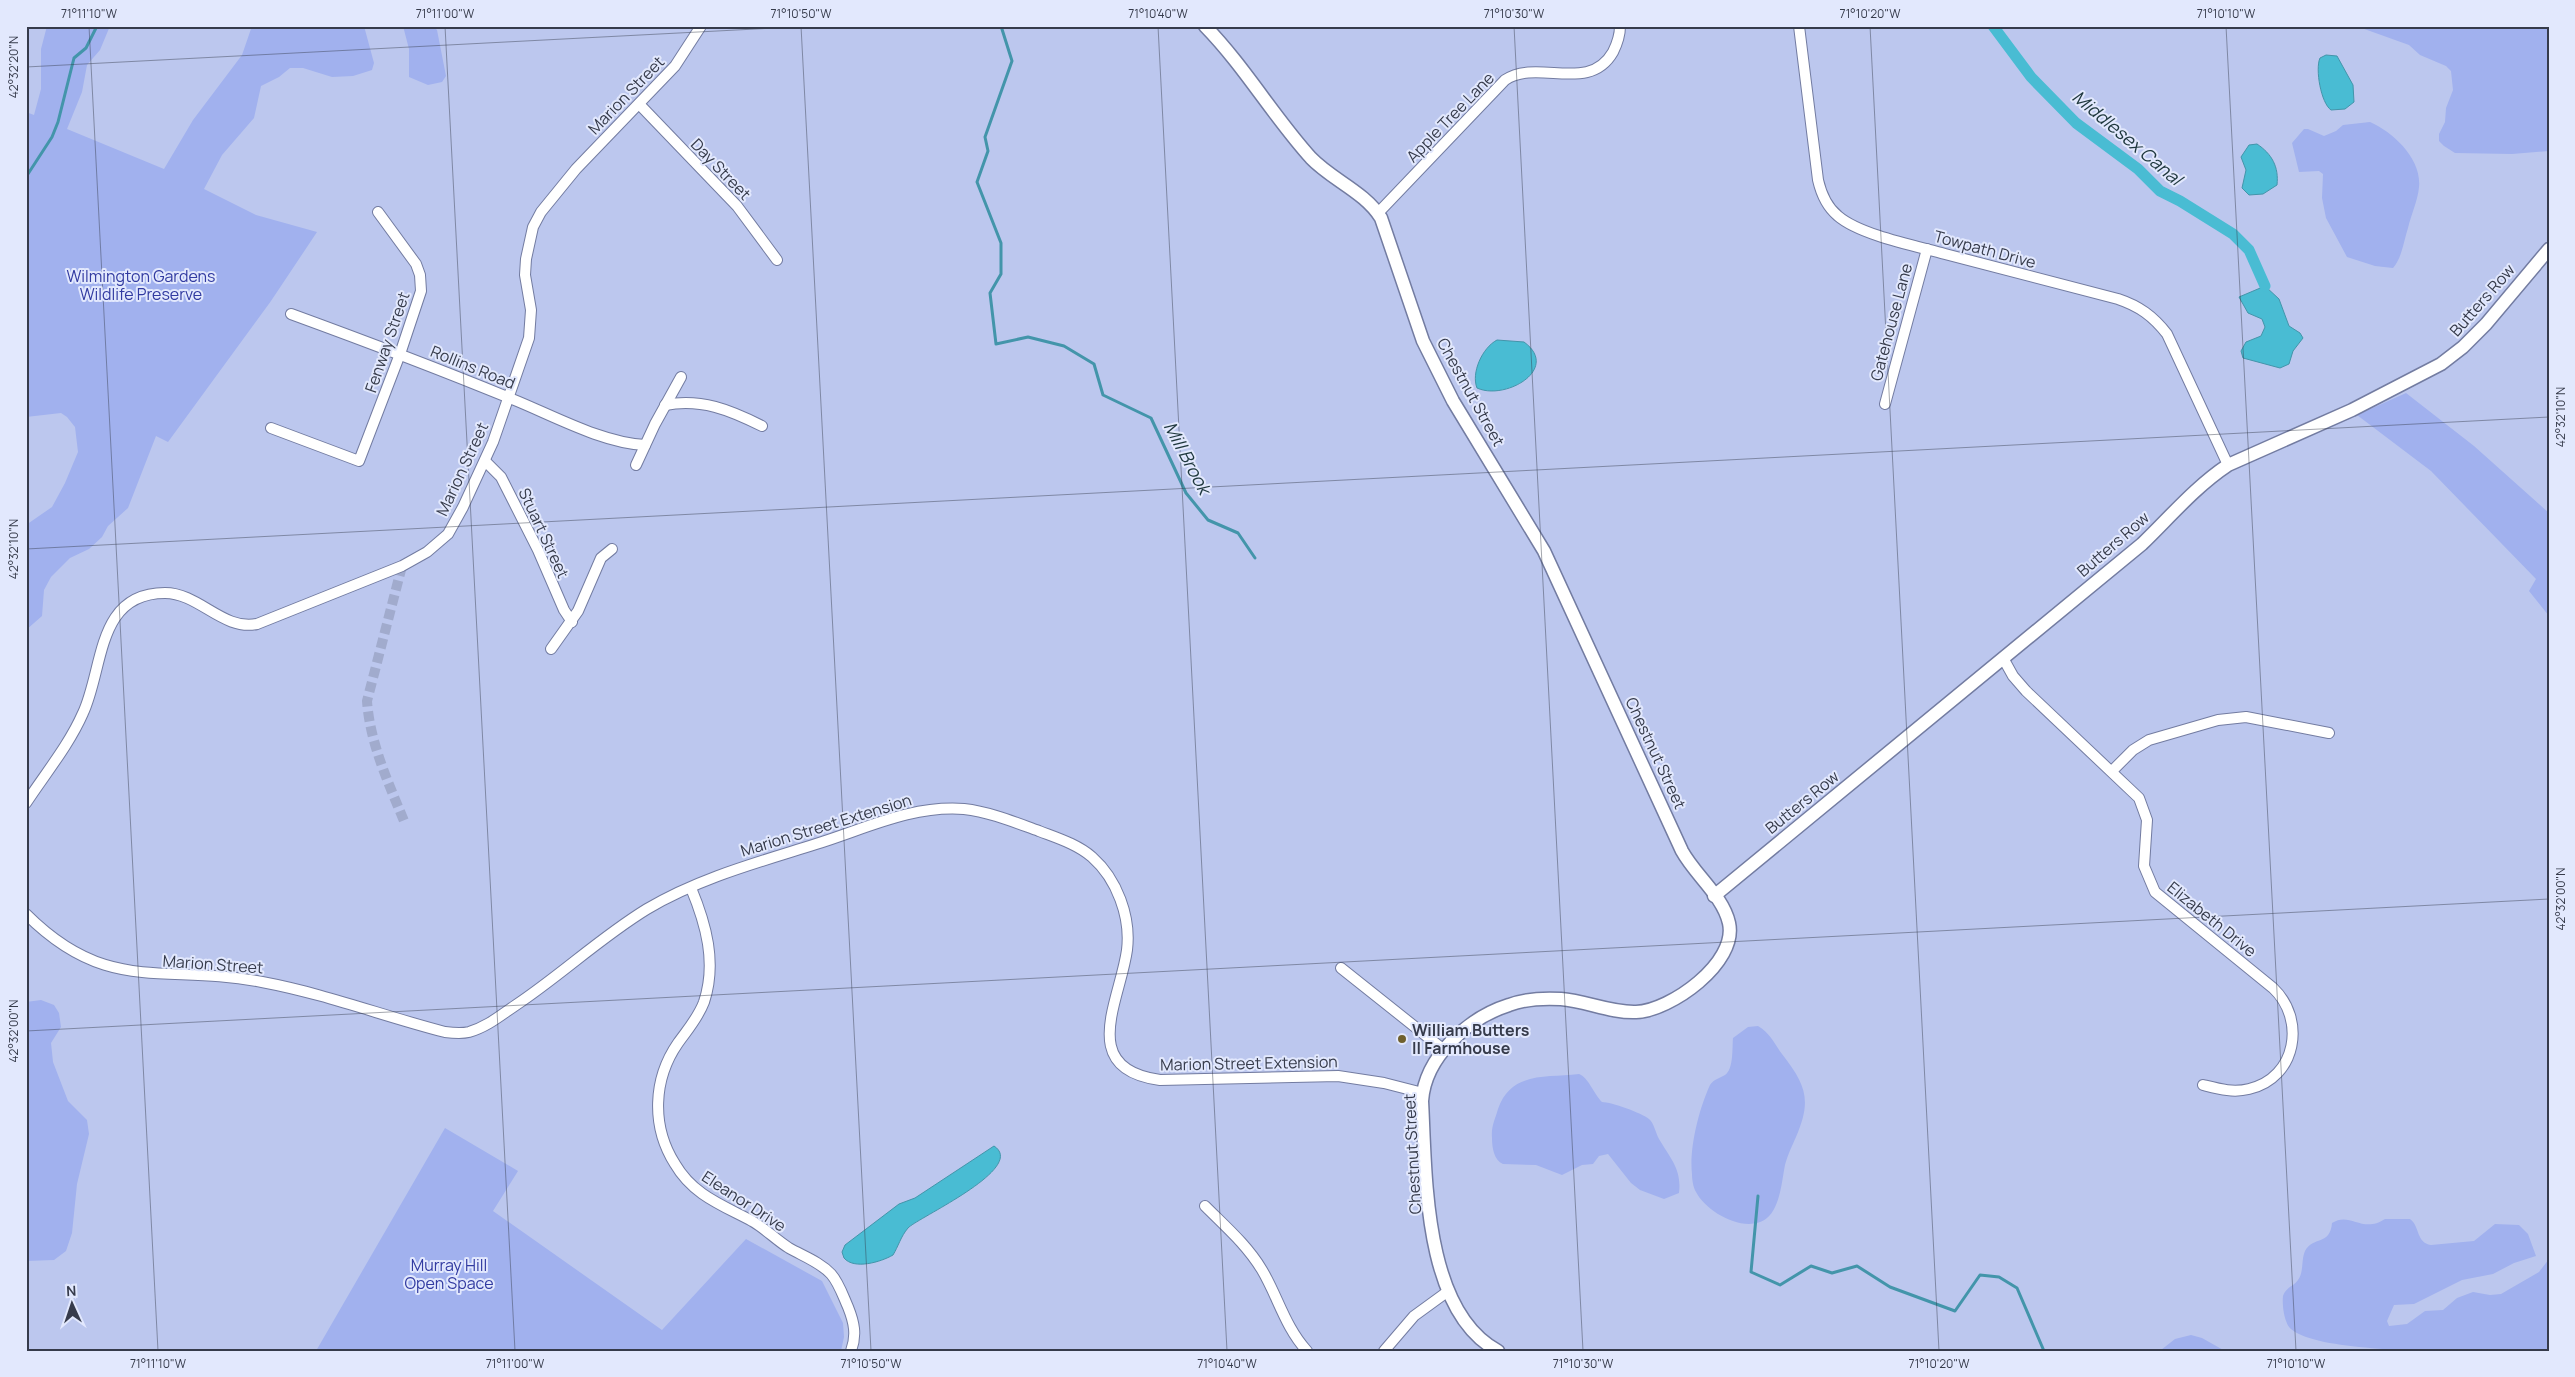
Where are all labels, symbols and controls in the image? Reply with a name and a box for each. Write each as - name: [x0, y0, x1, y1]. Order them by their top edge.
- text: 71°11'10"W: [61, 5, 118, 22]
- text: 71°11'00"W: [416, 5, 475, 22]
- text: 71°10'50"W: [771, 5, 832, 22]
- text: 71°10'40"W: [1128, 5, 1189, 22]
- text: 71°10'30"W: [1484, 5, 1545, 22]
- text: 71°10'20"W: [1840, 5, 1901, 22]
- text: 71°10'10"W: [2197, 5, 2256, 22]
- text: 42°32'20"N: [5, 36, 22, 98]
- street label: Marion Street: [583, 51, 669, 139]
- street label: Apple Tree Lane: [1401, 67, 1499, 167]
- water label: Middlesex Canal: [2068, 84, 2190, 192]
- street label: Day Street: [686, 133, 756, 205]
- street label: Towpath Drive: [1932, 225, 2038, 273]
- street label: Butters Row: [2444, 259, 2520, 341]
- street label: Gatehouse Lane: [1865, 261, 1917, 383]
- park label: Wilmington Gardens Wildlife Preserve: [67, 265, 215, 305]
- street label: Fenway Street: [359, 289, 415, 395]
- street label: Chestnut Street: [1432, 334, 1510, 450]
- street label: Rollins Road: [427, 340, 519, 394]
- text: 42°32'10"N: [2552, 387, 2569, 447]
- water label: Mill Brook: [1159, 417, 1218, 501]
- street label: Marion Street: [431, 419, 493, 519]
- street label: Stuart Street: [514, 484, 574, 582]
- street label: Butters Row: [2072, 506, 2154, 582]
- text: 42°32'10"N: [5, 519, 22, 579]
- street label: Chestnut Street: [1621, 694, 1691, 812]
- street label: Butters Row: [1760, 765, 1844, 839]
- street label: Marion Street Extension: [738, 789, 914, 861]
- text: 42°32'00"N: [2552, 868, 2569, 930]
- street label: Elizabeth Drive: [2163, 876, 2261, 962]
- street label: Marion Street: [162, 950, 264, 978]
- text: 42°32'00"N: [5, 1000, 22, 1062]
- place label: William Butters II Farmhouse: [1412, 1019, 1530, 1059]
- marker: William Butters II Farmhouse: [1396, 1033, 1408, 1045]
- street label: Marion Street Extension: [1160, 1050, 1338, 1076]
- street label: Chestnut Street: [1398, 1093, 1426, 1215]
- street label: Eleanor Drive: [698, 1166, 790, 1236]
- park label: Murray Hill Open Space: [404, 1254, 494, 1294]
- north arrow: [48, 1280, 98, 1330]
- text: N: [66, 1281, 77, 1300]
- text: 71°11'10"W: [130, 1355, 187, 1372]
- text: 71°11'00"W: [486, 1355, 545, 1372]
- text: 71°10'50"W: [841, 1355, 902, 1372]
- text: 71°10'40"W: [1197, 1355, 1258, 1372]
- text: 71°10'30"W: [1553, 1355, 1614, 1372]
- text: 71°10'20"W: [1909, 1355, 1970, 1372]
- text: 71°10'10"W: [2267, 1355, 2326, 1372]

